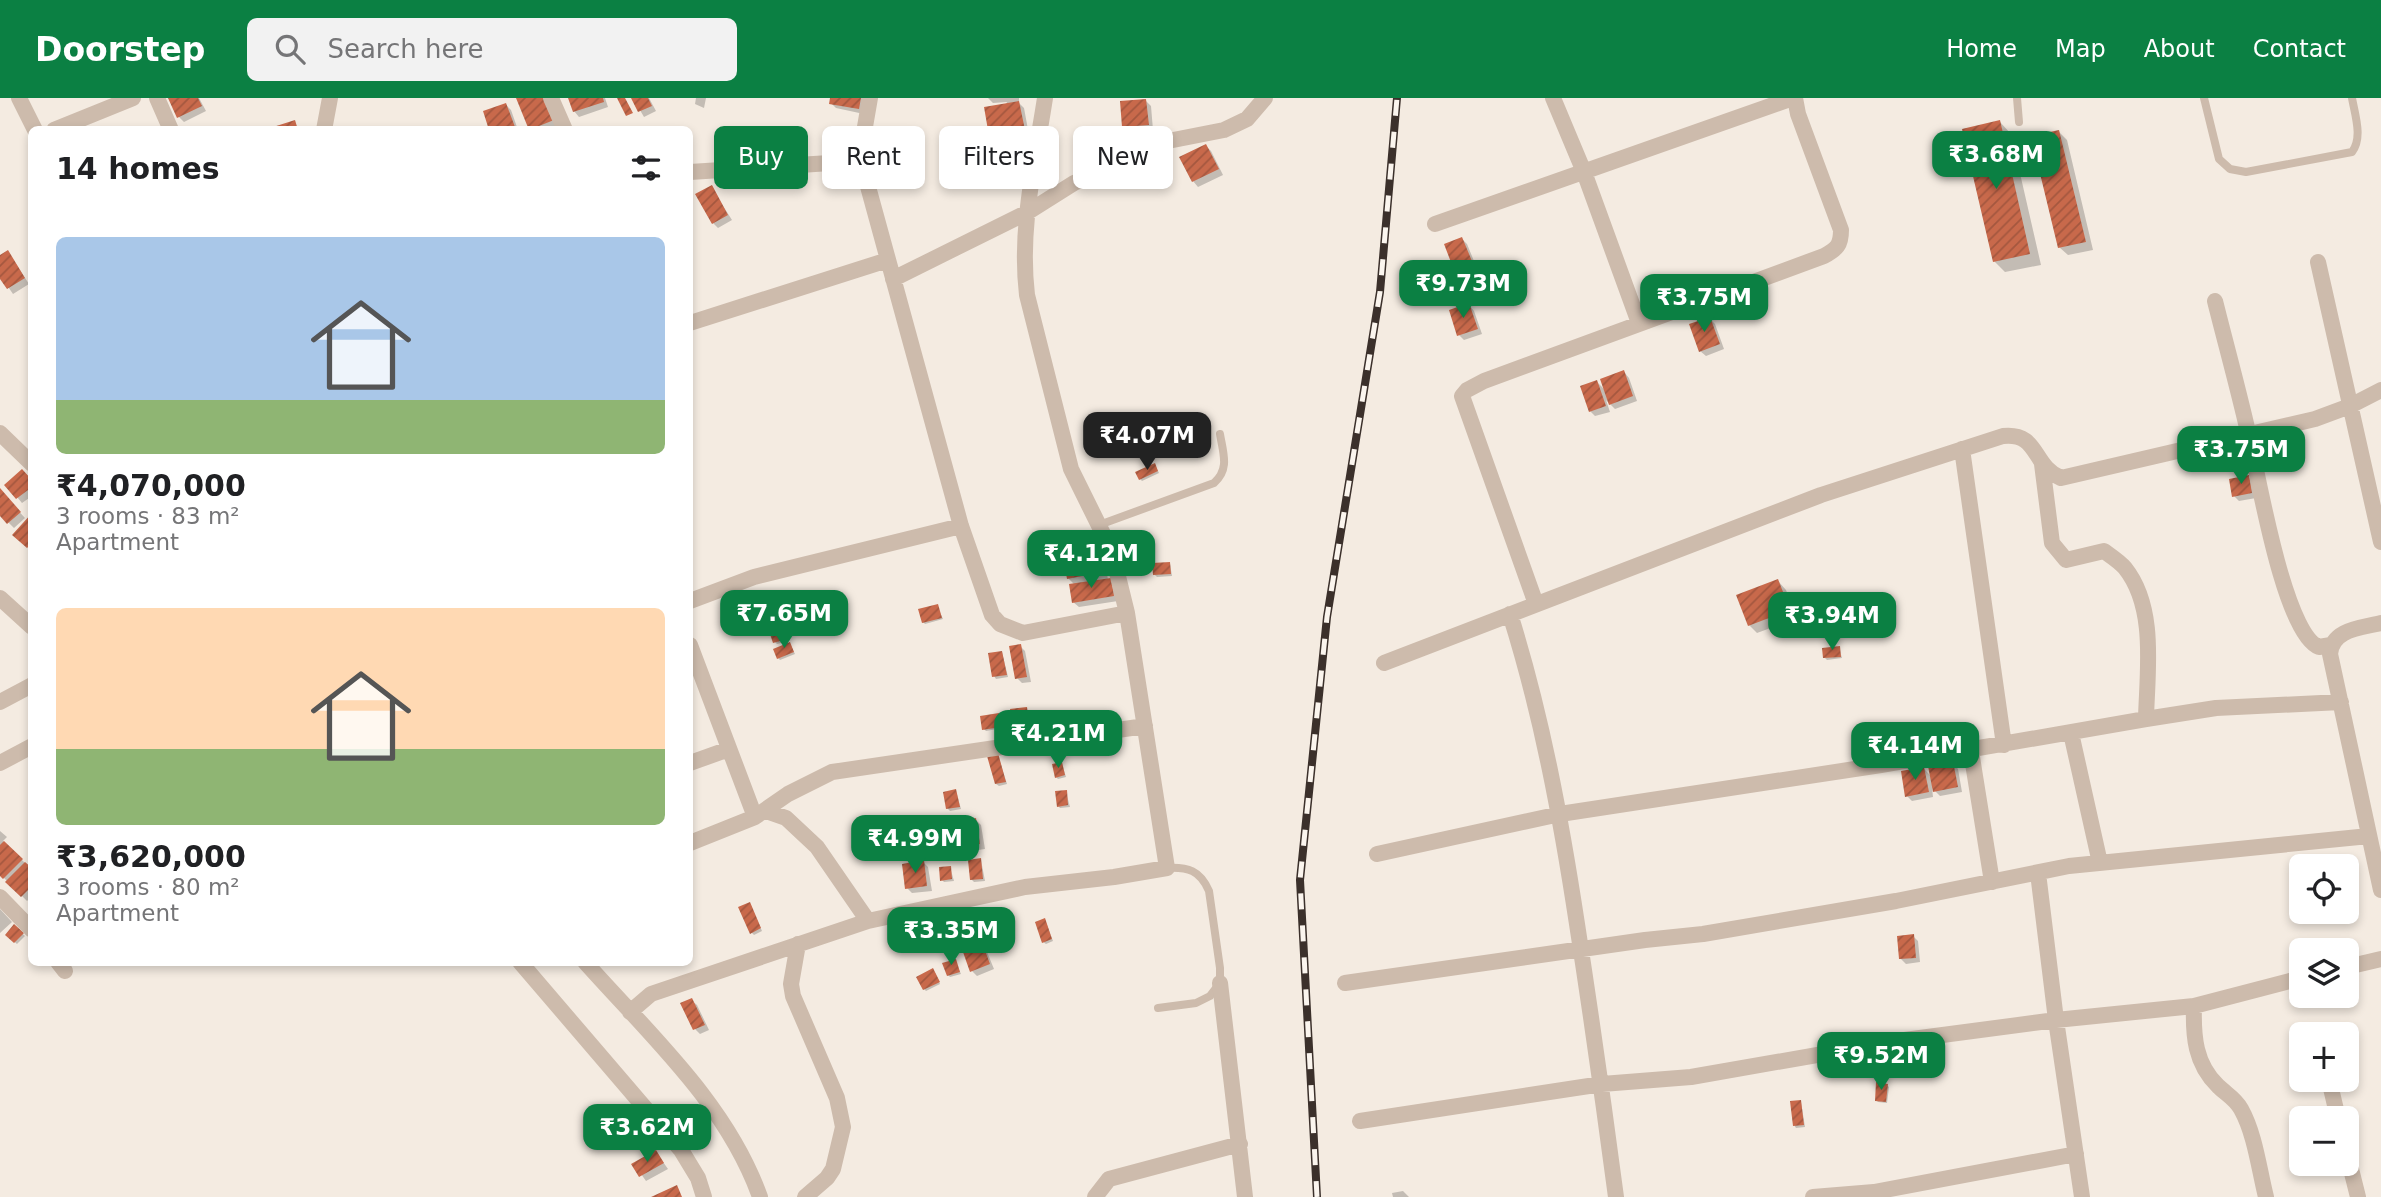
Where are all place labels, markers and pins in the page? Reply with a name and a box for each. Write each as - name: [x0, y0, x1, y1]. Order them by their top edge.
- pin: ₹3.68M: [1939, 132, 2053, 191]
- pin: ₹9.73M: [1406, 260, 1520, 320]
- pin: ₹3.75M: [1647, 274, 1761, 334]
- pin: ₹4.07M: [1090, 412, 1204, 472]
- pin: ₹3.75M: [2184, 426, 2298, 486]
- pin: ₹4.12M: [1034, 531, 1148, 590]
- pin: ₹7.65M: [727, 590, 841, 650]
- pin: ₹3.94M: [1775, 592, 1889, 652]
- pin: ₹4.21M: [1001, 710, 1115, 770]
- pin: ₹4.14M: [1858, 722, 1972, 782]
- pin: ₹4.99M: [858, 816, 972, 875]
- pin: ₹3.35M: [894, 908, 1008, 967]
- pin: ₹9.52M: [1824, 1032, 1938, 1092]
- pin: ₹3.62M: [590, 1104, 704, 1164]

